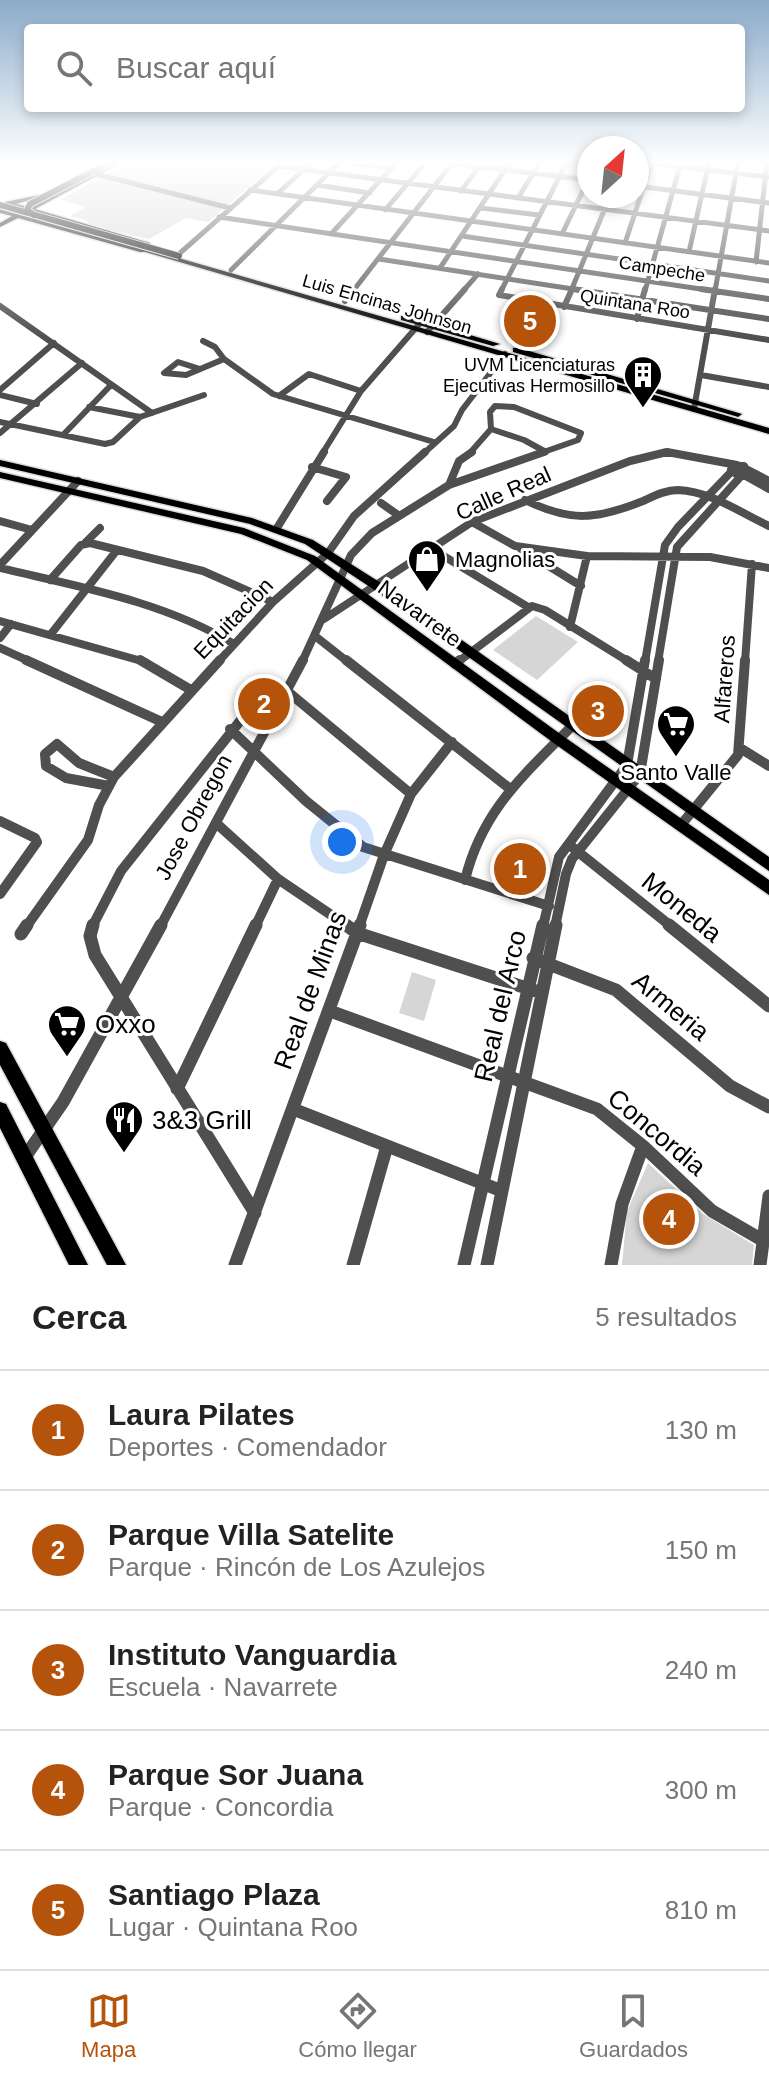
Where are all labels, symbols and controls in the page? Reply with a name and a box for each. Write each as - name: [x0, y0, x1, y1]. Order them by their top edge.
- search box: [24, 24, 745, 112]
- icon: search: [52, 46, 96, 90]
- text: Buscar aquí: [116, 51, 276, 84]
- north arrow: [577, 136, 649, 208]
- street label: Campeche: [617, 252, 707, 286]
- street label: Luis Encinas Johnson: [300, 270, 474, 338]
- street label: Quintana Roo: [579, 285, 691, 323]
- pin: 5: [504, 291, 556, 351]
- building icon: UVM Licenciaturas Ejecutivas Hermosillo: [622, 354, 664, 409]
- place label: UVM Licenciaturas Ejecutivas Hermosillo: [443, 355, 615, 396]
- street label: Calle Real: [452, 461, 555, 526]
- shop icon: Magnolias: [406, 538, 448, 593]
- place label: Magnolias: [455, 547, 555, 572]
- street label: Equitacion: [189, 573, 278, 664]
- street label: Navarrete: [373, 575, 466, 652]
- street label: Alfareros: [709, 634, 740, 724]
- pin: 2: [238, 674, 290, 734]
- pin: 3: [572, 681, 624, 741]
- supermarket icon: Santo Valle: [655, 703, 697, 758]
- street label: Jose Obregon: [150, 750, 237, 884]
- place label: Santo Valle: [621, 760, 731, 785]
- your location: [322, 822, 362, 862]
- pin: 1: [494, 839, 546, 899]
- street label: Moneda: [636, 866, 728, 949]
- street label: Real de Minas: [267, 907, 353, 1073]
- street label: Real del Arco: [468, 927, 532, 1085]
- street label: Armeria: [626, 965, 716, 1047]
- supermarket icon: Oxxo: [46, 1003, 88, 1058]
- place label: Oxxo: [95, 1009, 156, 1039]
- street label: Concordia: [602, 1082, 712, 1182]
- restaurant icon: 3&3 Grill: [103, 1099, 145, 1154]
- place label: 3&3 Grill: [152, 1105, 252, 1135]
- pin: 4: [643, 1189, 695, 1249]
- text: Cerca: [32, 1298, 127, 1336]
- text: 5 resultados: [595, 1302, 737, 1332]
- text: Laura Pilates: [108, 1398, 295, 1431]
- text: 1: [51, 1415, 65, 1445]
- text: 130 m: [665, 1415, 737, 1445]
- text: Deportes · Comendador: [108, 1432, 387, 1462]
- text: Parque Villa Satelite: [108, 1518, 394, 1551]
- text: 2: [51, 1535, 65, 1565]
- text: 150 m: [665, 1535, 737, 1565]
- text: Parque · Rincón de Los Azulejos: [108, 1552, 485, 1582]
- text: Instituto Vanguardia: [108, 1638, 396, 1671]
- text: 3: [51, 1655, 65, 1685]
- text: 240 m: [665, 1655, 737, 1685]
- text: Escuela · Navarrete: [108, 1672, 338, 1702]
- text: Parque Sor Juana: [108, 1758, 363, 1791]
- text: 4: [51, 1775, 65, 1805]
- text: 300 m: [665, 1775, 737, 1805]
- text: Parque · Concordia: [108, 1792, 333, 1822]
- text: Santiago Plaza: [108, 1878, 320, 1911]
- text: 5: [51, 1895, 65, 1925]
- text: 810 m: [665, 1895, 737, 1925]
- text: Lugar · Quintana Roo: [108, 1912, 358, 1942]
- tab: Mapa: [81, 1989, 136, 2063]
- tab: Cómo llegar: [298, 1989, 417, 2063]
- tab: Guardados: [579, 1989, 688, 2063]

